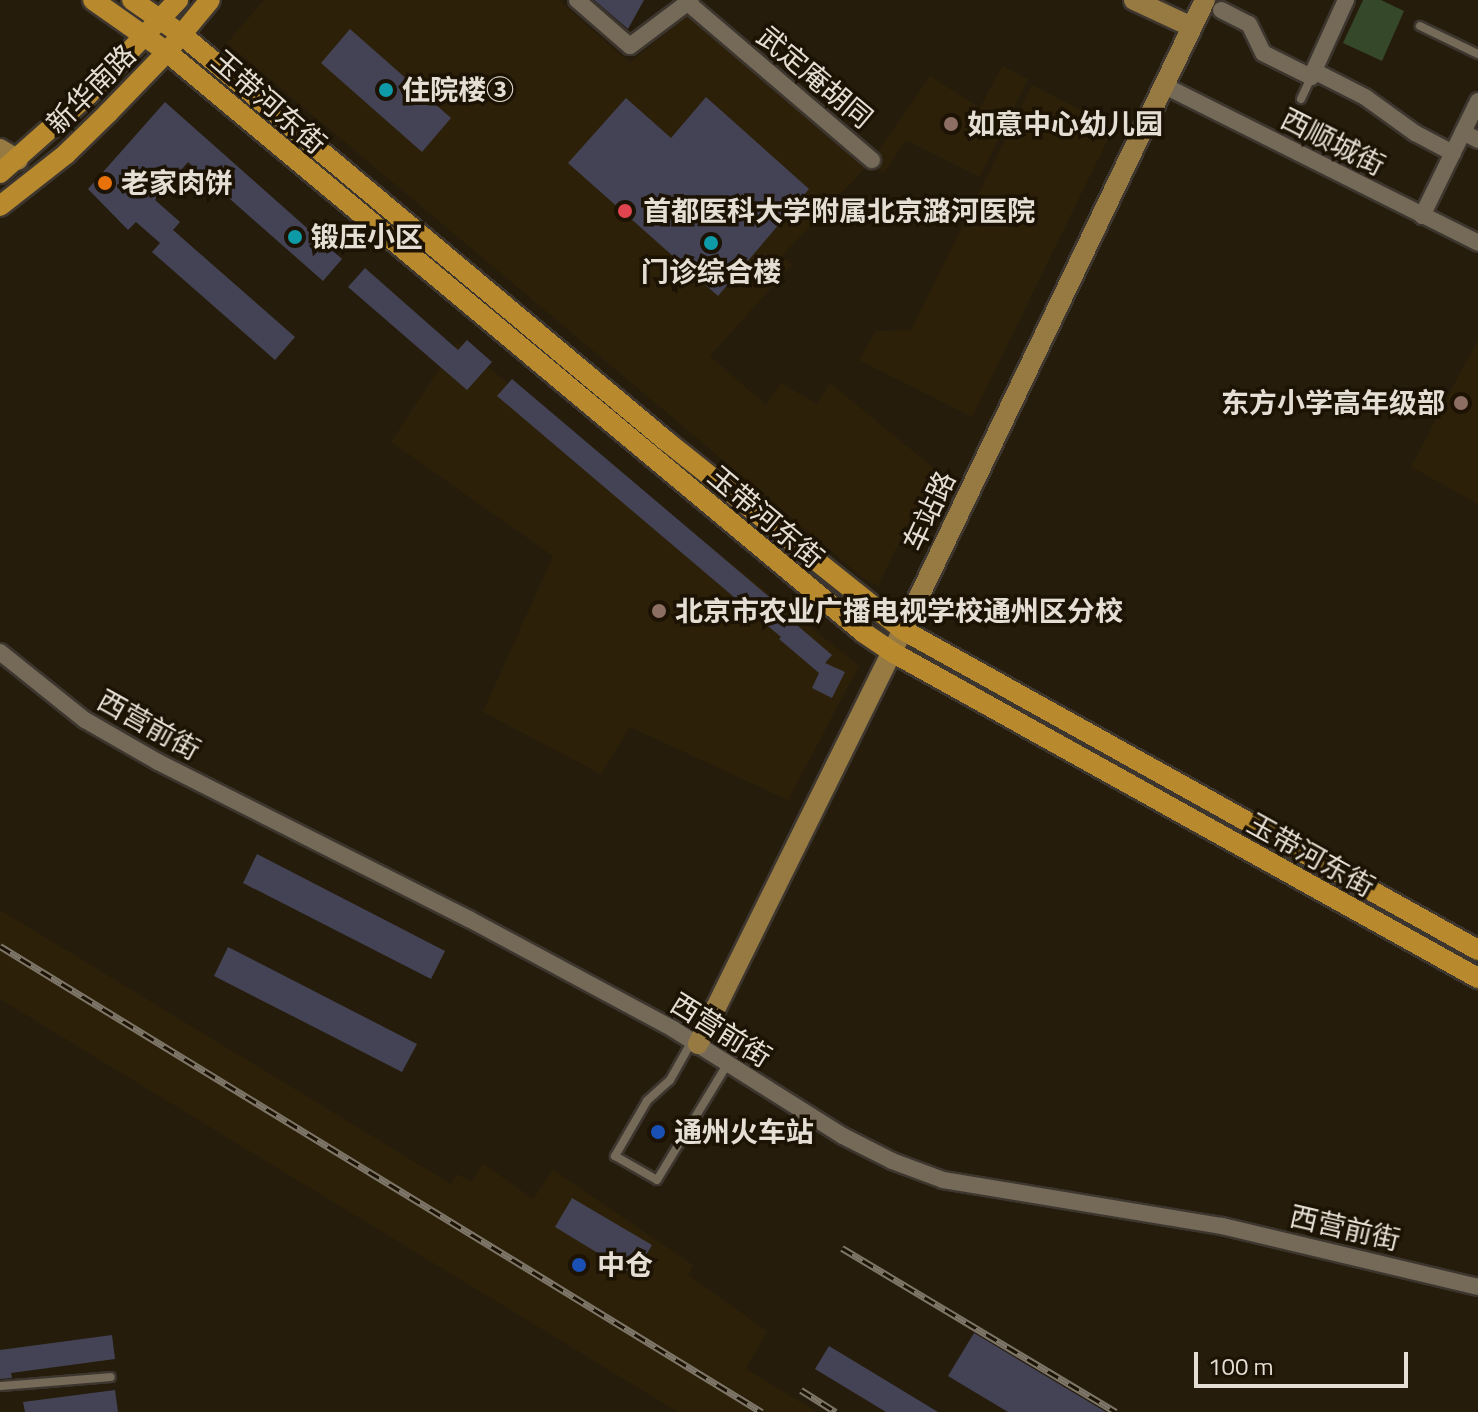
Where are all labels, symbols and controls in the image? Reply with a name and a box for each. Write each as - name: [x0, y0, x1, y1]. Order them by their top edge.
- street label: 武定庵胡同: [751, 19, 879, 135]
- street label: 新华南路: [40, 38, 142, 140]
- street label: 玉带河东街: [205, 43, 333, 161]
- place label: 住院楼③: [402, 73, 514, 107]
- marker: 住院楼③: [377, 81, 395, 99]
- street label: 西顺城街: [1275, 102, 1391, 182]
- place label: 如意中心幼儿园: [967, 107, 1163, 141]
- marker: 如意中心幼儿园: [942, 115, 960, 133]
- place label: 老家肉饼: [121, 166, 233, 200]
- marker: 老家肉饼: [96, 174, 114, 192]
- place label: 首都医科大学附属北京潞河医院: [643, 194, 1035, 228]
- marker: 首都医科大学附属北京潞河医院: [614, 200, 636, 222]
- place label: 锻压小区: [311, 220, 423, 254]
- marker: 锻压小区: [286, 228, 304, 246]
- marker: 门诊综合楼: [702, 234, 720, 252]
- place label: 门诊综合楼: [641, 255, 781, 289]
- place label: 东方小学高年级部: [1221, 386, 1445, 420]
- marker: 东方小学高年级部: [1452, 394, 1470, 412]
- street label: 玉带河东街: [702, 459, 830, 575]
- street label: 车站路: [896, 466, 962, 556]
- place label: 北京市农业广播电视学校通州区分校: [675, 594, 1123, 628]
- marker: 北京市农业广播电视学校通州区分校: [650, 602, 668, 620]
- street label: 西营前街: [92, 683, 206, 767]
- street label: 玉带河东街: [1242, 806, 1380, 904]
- street label: 西营前街: [665, 986, 777, 1074]
- place label: 通州火车站: [674, 1115, 814, 1149]
- marker: 通州火车站: [649, 1123, 667, 1141]
- street label: 西营前街: [1287, 1199, 1403, 1257]
- place label: 中仓: [597, 1248, 653, 1282]
- marker: 中仓: [568, 1254, 590, 1276]
- scale bar: [1198, 1336, 1412, 1386]
- text: 100 m: [1208, 1348, 1274, 1384]

